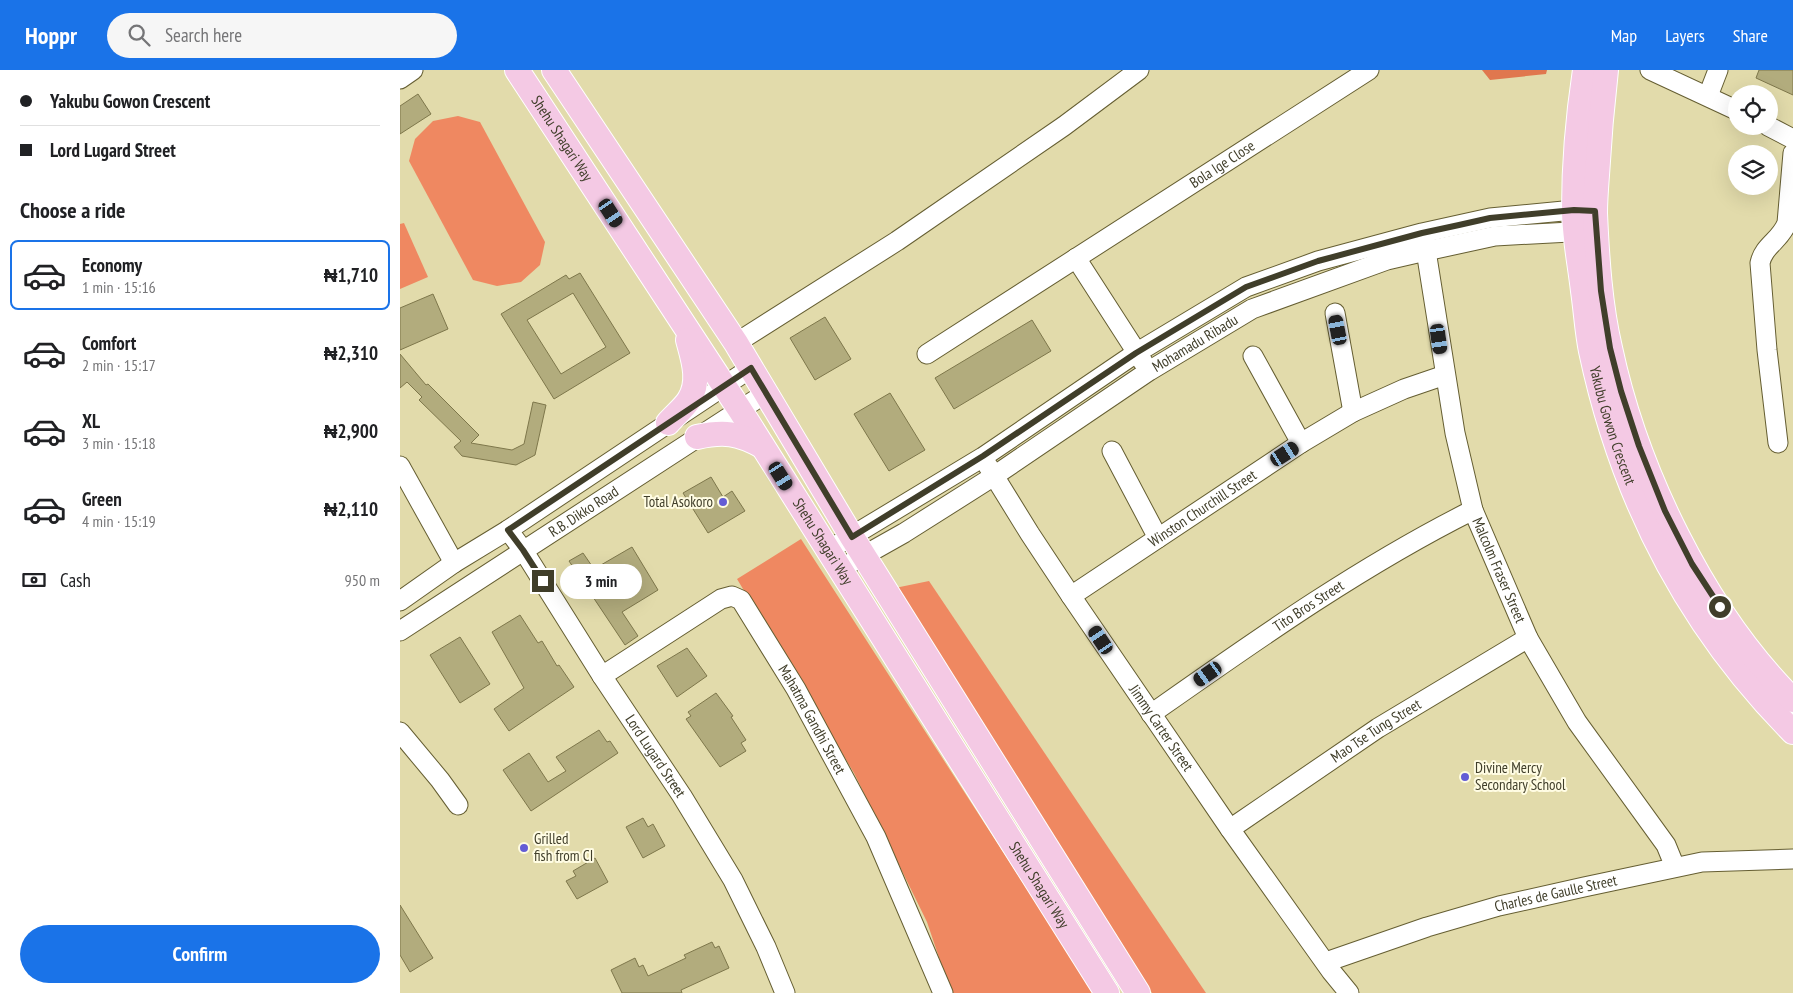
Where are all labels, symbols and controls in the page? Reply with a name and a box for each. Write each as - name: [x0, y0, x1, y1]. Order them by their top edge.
- search box: [107, 13, 457, 58]
- text: Hoppr: [25, 20, 77, 51]
- icon: search: [125, 21, 153, 49]
- text: Search here: [165, 23, 242, 47]
- text: Map: [1611, 24, 1637, 47]
- text: Layers: [1665, 24, 1705, 47]
- text: Share: [1733, 24, 1768, 47]
- map controls: [1728, 85, 1778, 195]
- button: locate: [1728, 85, 1778, 135]
- text: Yakubu Gowon Crescent: [50, 89, 210, 113]
- street label: Shehu Shagari Way: [527, 92, 598, 185]
- street label: Bola Ige Close: [1186, 136, 1258, 192]
- text: Lord Lugard Street: [50, 138, 176, 162]
- button: layers: [1728, 145, 1778, 195]
- text: Choose a ride: [20, 196, 125, 224]
- car: [596, 196, 625, 230]
- icon: car: [22, 253, 67, 298]
- text: Economy: [82, 253, 142, 277]
- text: ₦1,710: [324, 263, 378, 287]
- text: 1 min · 15:16: [82, 277, 156, 297]
- street label: Mohamadu Ribadu: [1149, 310, 1241, 376]
- car: [1327, 314, 1348, 346]
- car: [1429, 323, 1448, 355]
- icon: car: [22, 331, 67, 376]
- text: Comfort: [82, 331, 136, 355]
- text: ₦2,310: [324, 341, 378, 365]
- text: 2 min · 15:17: [82, 355, 156, 375]
- street label: Yakubu Gowon Crescent: [1586, 364, 1640, 487]
- icon: car: [22, 409, 67, 454]
- text: XL: [82, 409, 100, 433]
- text: ₦2,900: [324, 419, 378, 443]
- text: 3 min · 15:18: [82, 433, 156, 453]
- car: [1268, 440, 1301, 468]
- car: [766, 459, 795, 493]
- street label: Winston Churchill Street: [1145, 465, 1260, 551]
- street label: R.B. Dikko Road: [545, 481, 622, 541]
- icon: car: [22, 487, 67, 532]
- text: Green: [82, 487, 122, 511]
- place label: Total Asokoro: [644, 492, 713, 511]
- street label: Shehu Shagari Way: [789, 494, 858, 588]
- marker: Total Asokoro: [717, 496, 729, 508]
- text: ₦2,110: [324, 497, 378, 521]
- text: 4 min · 15:19: [82, 511, 156, 531]
- street label: Malcolm Fraser Street: [1468, 514, 1530, 626]
- callout: 3 min: [560, 564, 643, 598]
- icon: cash: [20, 566, 48, 594]
- text: Cash: [60, 568, 91, 592]
- text: 950 m: [345, 570, 380, 590]
- route end: [532, 570, 554, 592]
- text: 3 min: [585, 571, 617, 591]
- street label: Tito Bros Street: [1269, 576, 1347, 636]
- route start: [1709, 596, 1731, 618]
- car: [1086, 623, 1115, 657]
- car: [1191, 659, 1224, 689]
- street label: Mahatma Gandhi Street: [774, 661, 850, 777]
- street label: Jimmy Carter Street: [1125, 680, 1198, 775]
- street label: Mao Tse Tung Street: [1327, 694, 1424, 766]
- street label: Lord Lugard Street: [621, 711, 690, 801]
- place label: Divine Mercy Secondary School: [1475, 758, 1566, 794]
- marker: Divine Mercy Secondary School: [1459, 771, 1471, 783]
- place label: Grilled fish from CI: [534, 829, 593, 865]
- street label: Shehu Shagari Way: [1005, 838, 1074, 932]
- marker: Grilled fish from CI: [518, 842, 530, 854]
- street label: Charles de Gaulle Street: [1492, 870, 1619, 916]
- button: Confirm: [20, 925, 380, 983]

